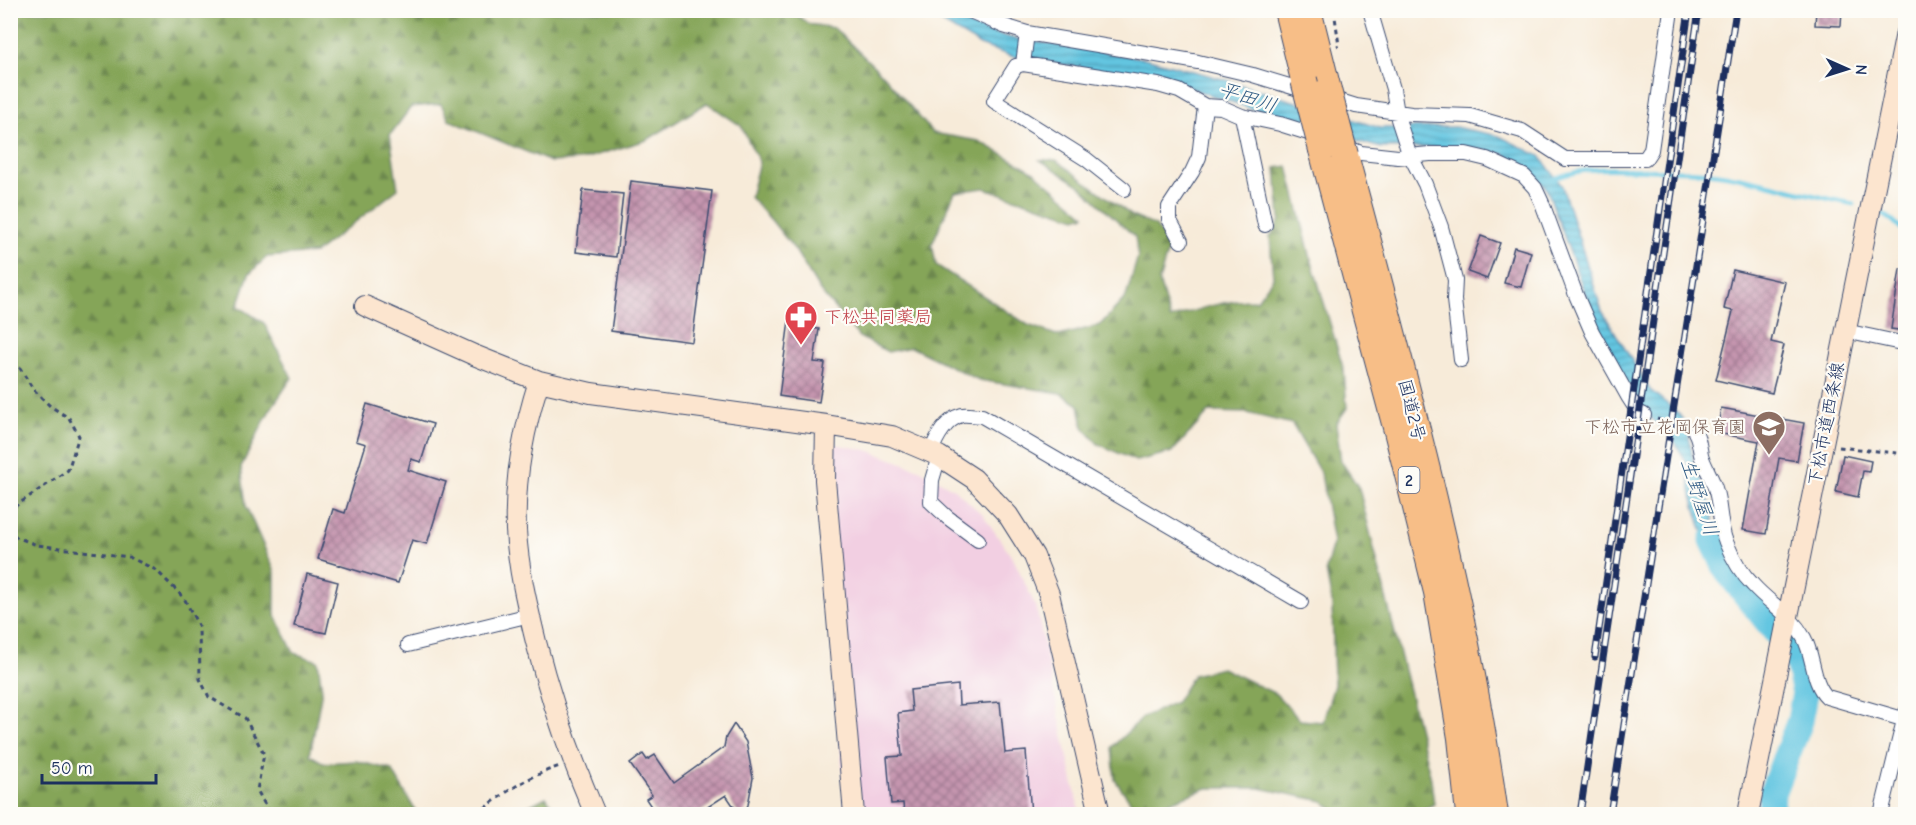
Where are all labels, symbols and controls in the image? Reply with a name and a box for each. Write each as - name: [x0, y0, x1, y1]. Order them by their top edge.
- north arrow: [1817, 39, 1877, 99]
- text: N: [1852, 64, 1870, 75]
- water label: 平田川: [1216, 77, 1280, 118]
- pharmacy icon: 下松共同薬局: [783, 299, 819, 346]
- place label: 下松共同薬局: [824, 307, 932, 328]
- street label: 下松市道西条線: [1804, 360, 1849, 488]
- street label: 国道2号: [1394, 377, 1429, 443]
- school or university icon: 下松市立花岡保育園: [1751, 409, 1787, 456]
- place label: 下松市立花岡保育園: [1584, 417, 1746, 438]
- water label: 生野屋川: [1676, 456, 1723, 539]
- road number: 2: [1398, 467, 1420, 493]
- scale bar: [42, 747, 156, 785]
- text: 50 m: [51, 758, 93, 779]

